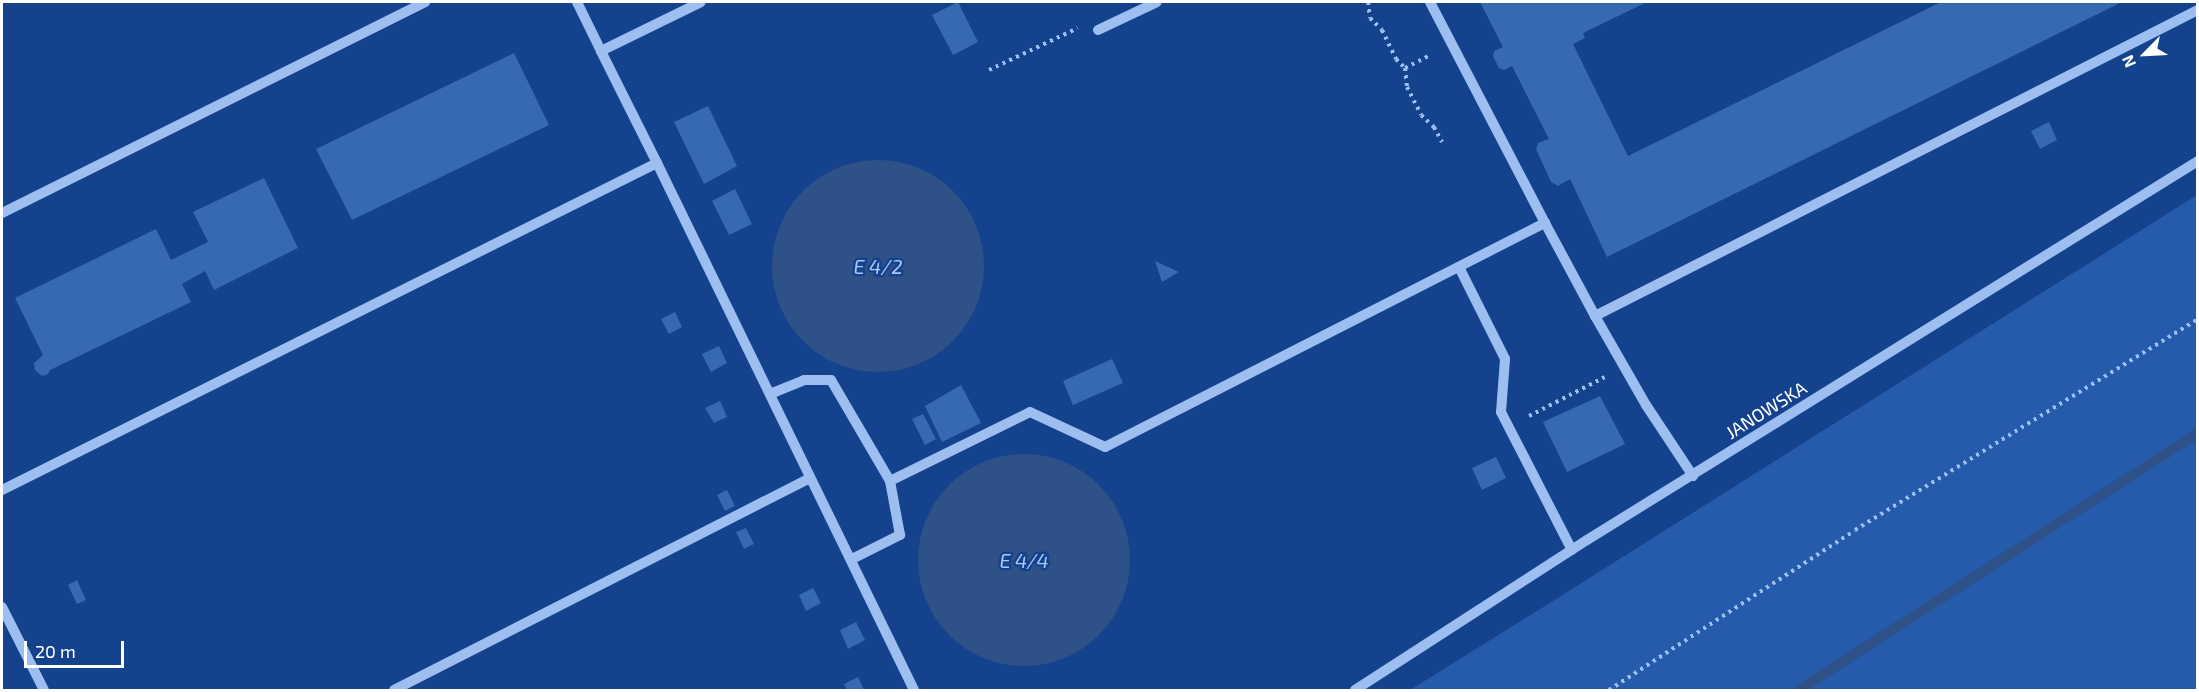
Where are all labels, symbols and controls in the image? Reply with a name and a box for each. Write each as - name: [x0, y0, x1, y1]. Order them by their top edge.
- north arrow: [2115, 24, 2175, 84]
- text: N: [2117, 52, 2139, 71]
- water label: E 4/2: [853, 254, 903, 278]
- street label: JANOWSKA: [1722, 377, 1810, 443]
- water label: E 4/4: [999, 548, 1049, 572]
- scale bar: [27, 629, 128, 667]
- text: 20 m: [35, 640, 76, 662]

